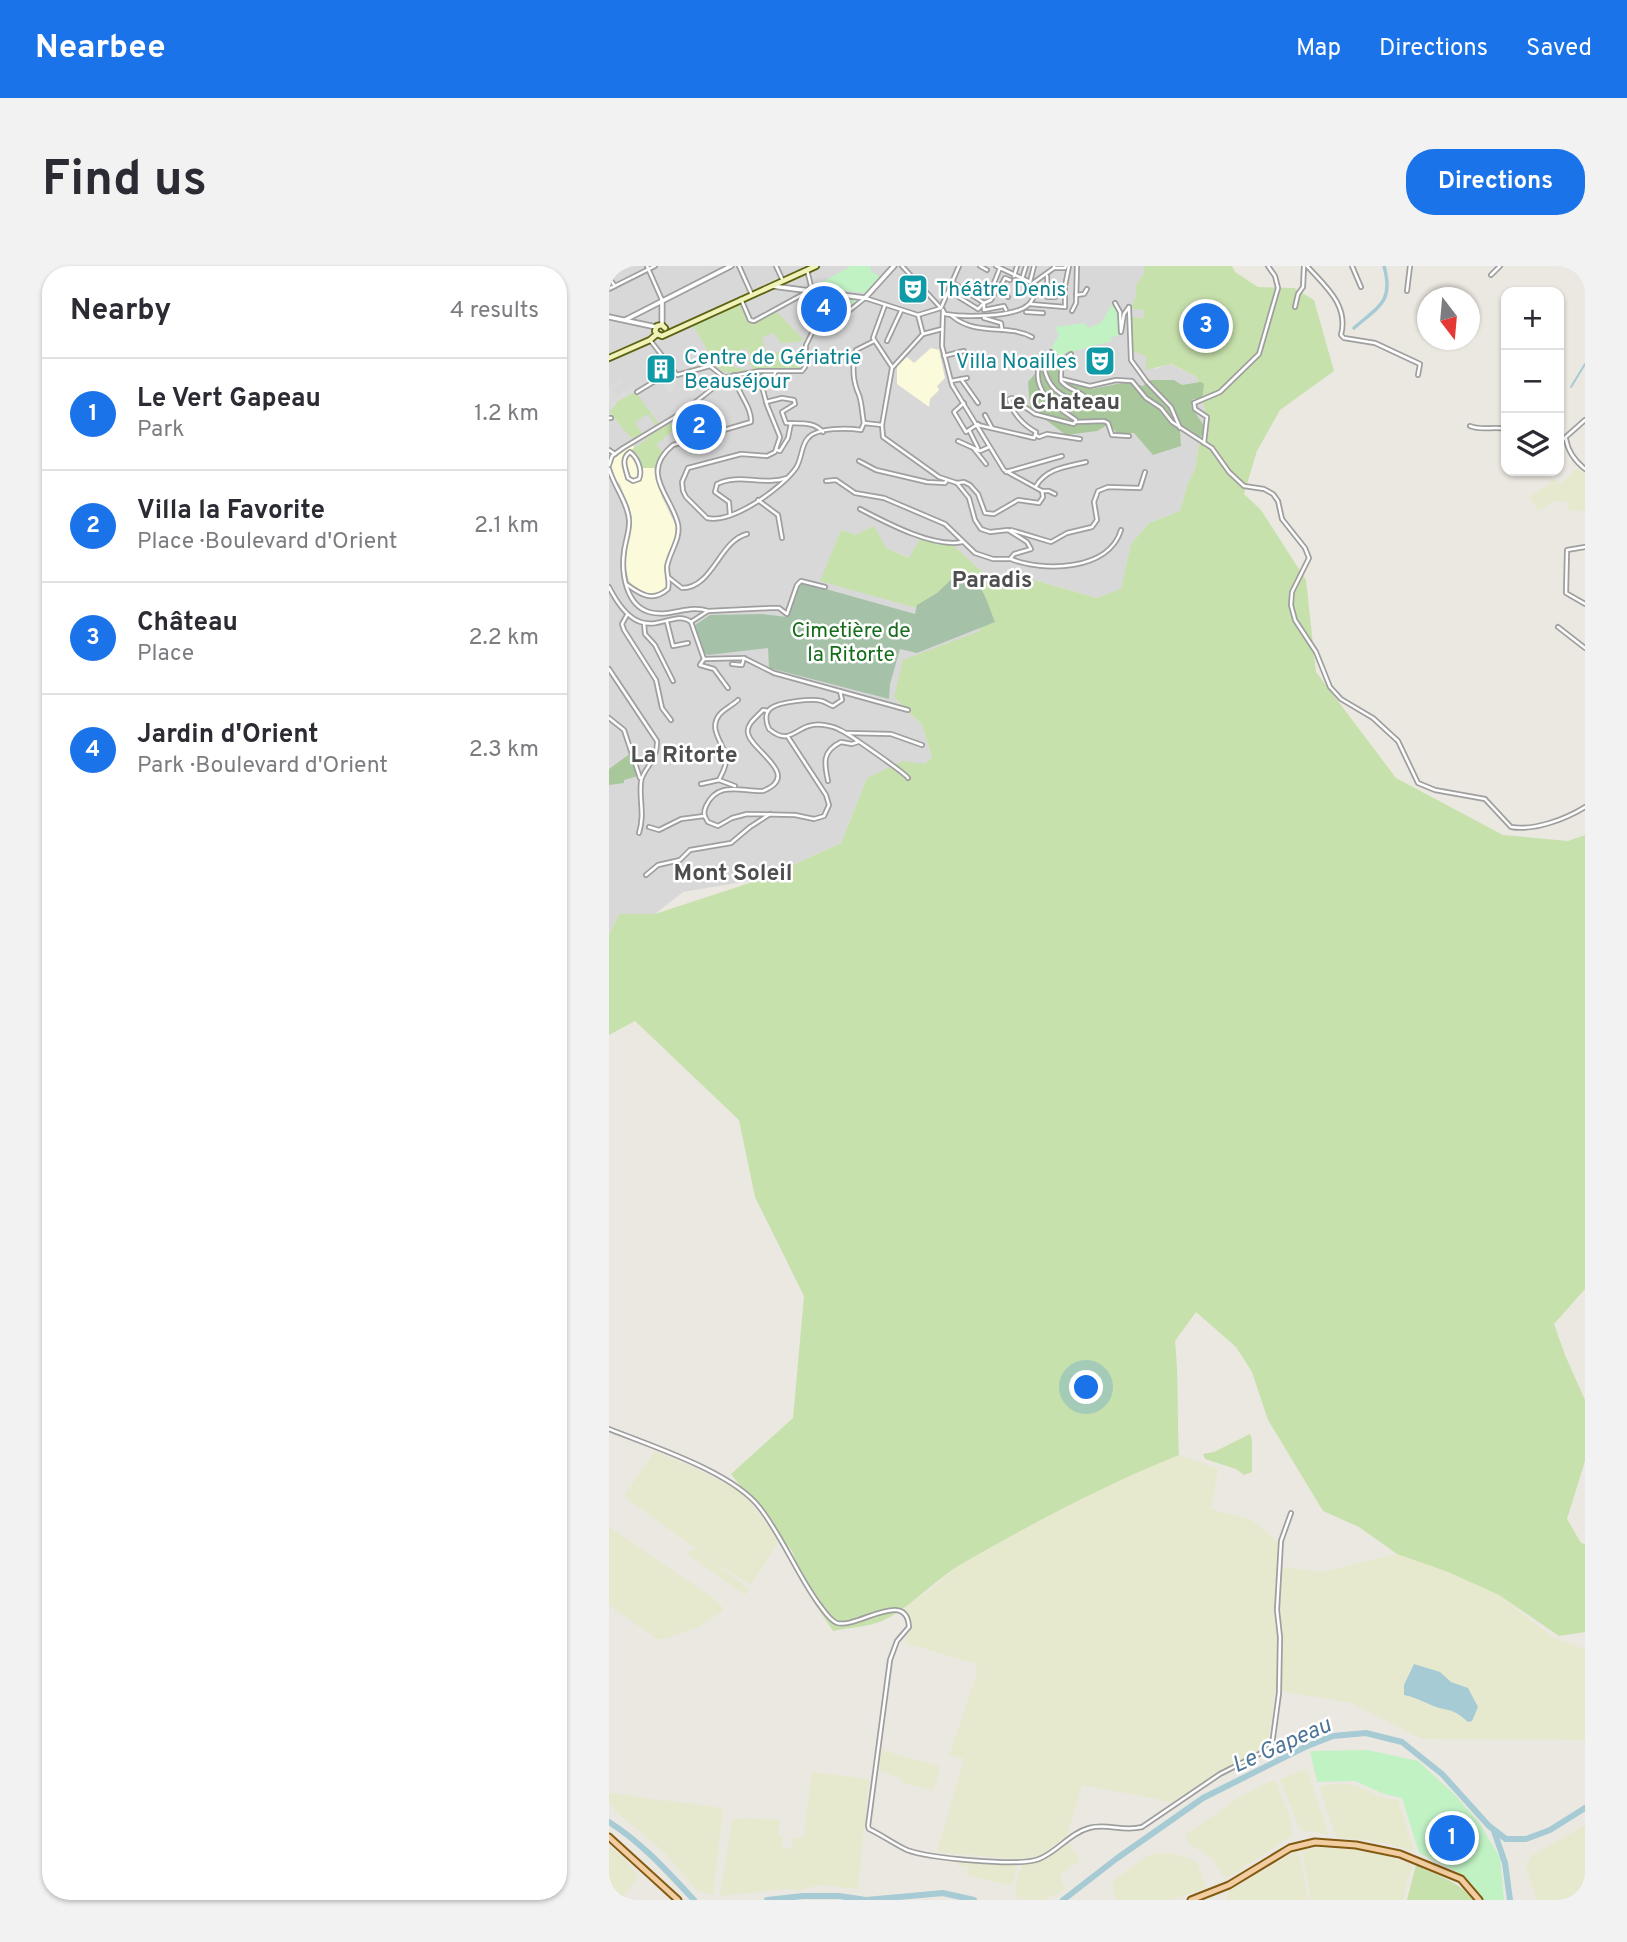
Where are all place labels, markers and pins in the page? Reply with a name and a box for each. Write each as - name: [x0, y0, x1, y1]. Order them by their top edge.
- theatre icon: Théâtre Denis: [896, 272, 930, 306]
- place label: Théâtre Denis: [936, 277, 1066, 304]
- pin: 4: [801, 283, 847, 335]
- pin: 3: [1183, 300, 1229, 352]
- theatre icon: Villa Noailles: [1083, 344, 1117, 378]
- place label: Centre de Gériatrie Beauséjour: [684, 345, 861, 396]
- place label: Villa Noailles: [956, 349, 1077, 376]
- building icon: Centre de Gériatrie Beauséjour: [644, 352, 678, 386]
- pin: 2: [676, 401, 722, 453]
- pin: 1: [1429, 1812, 1475, 1864]

